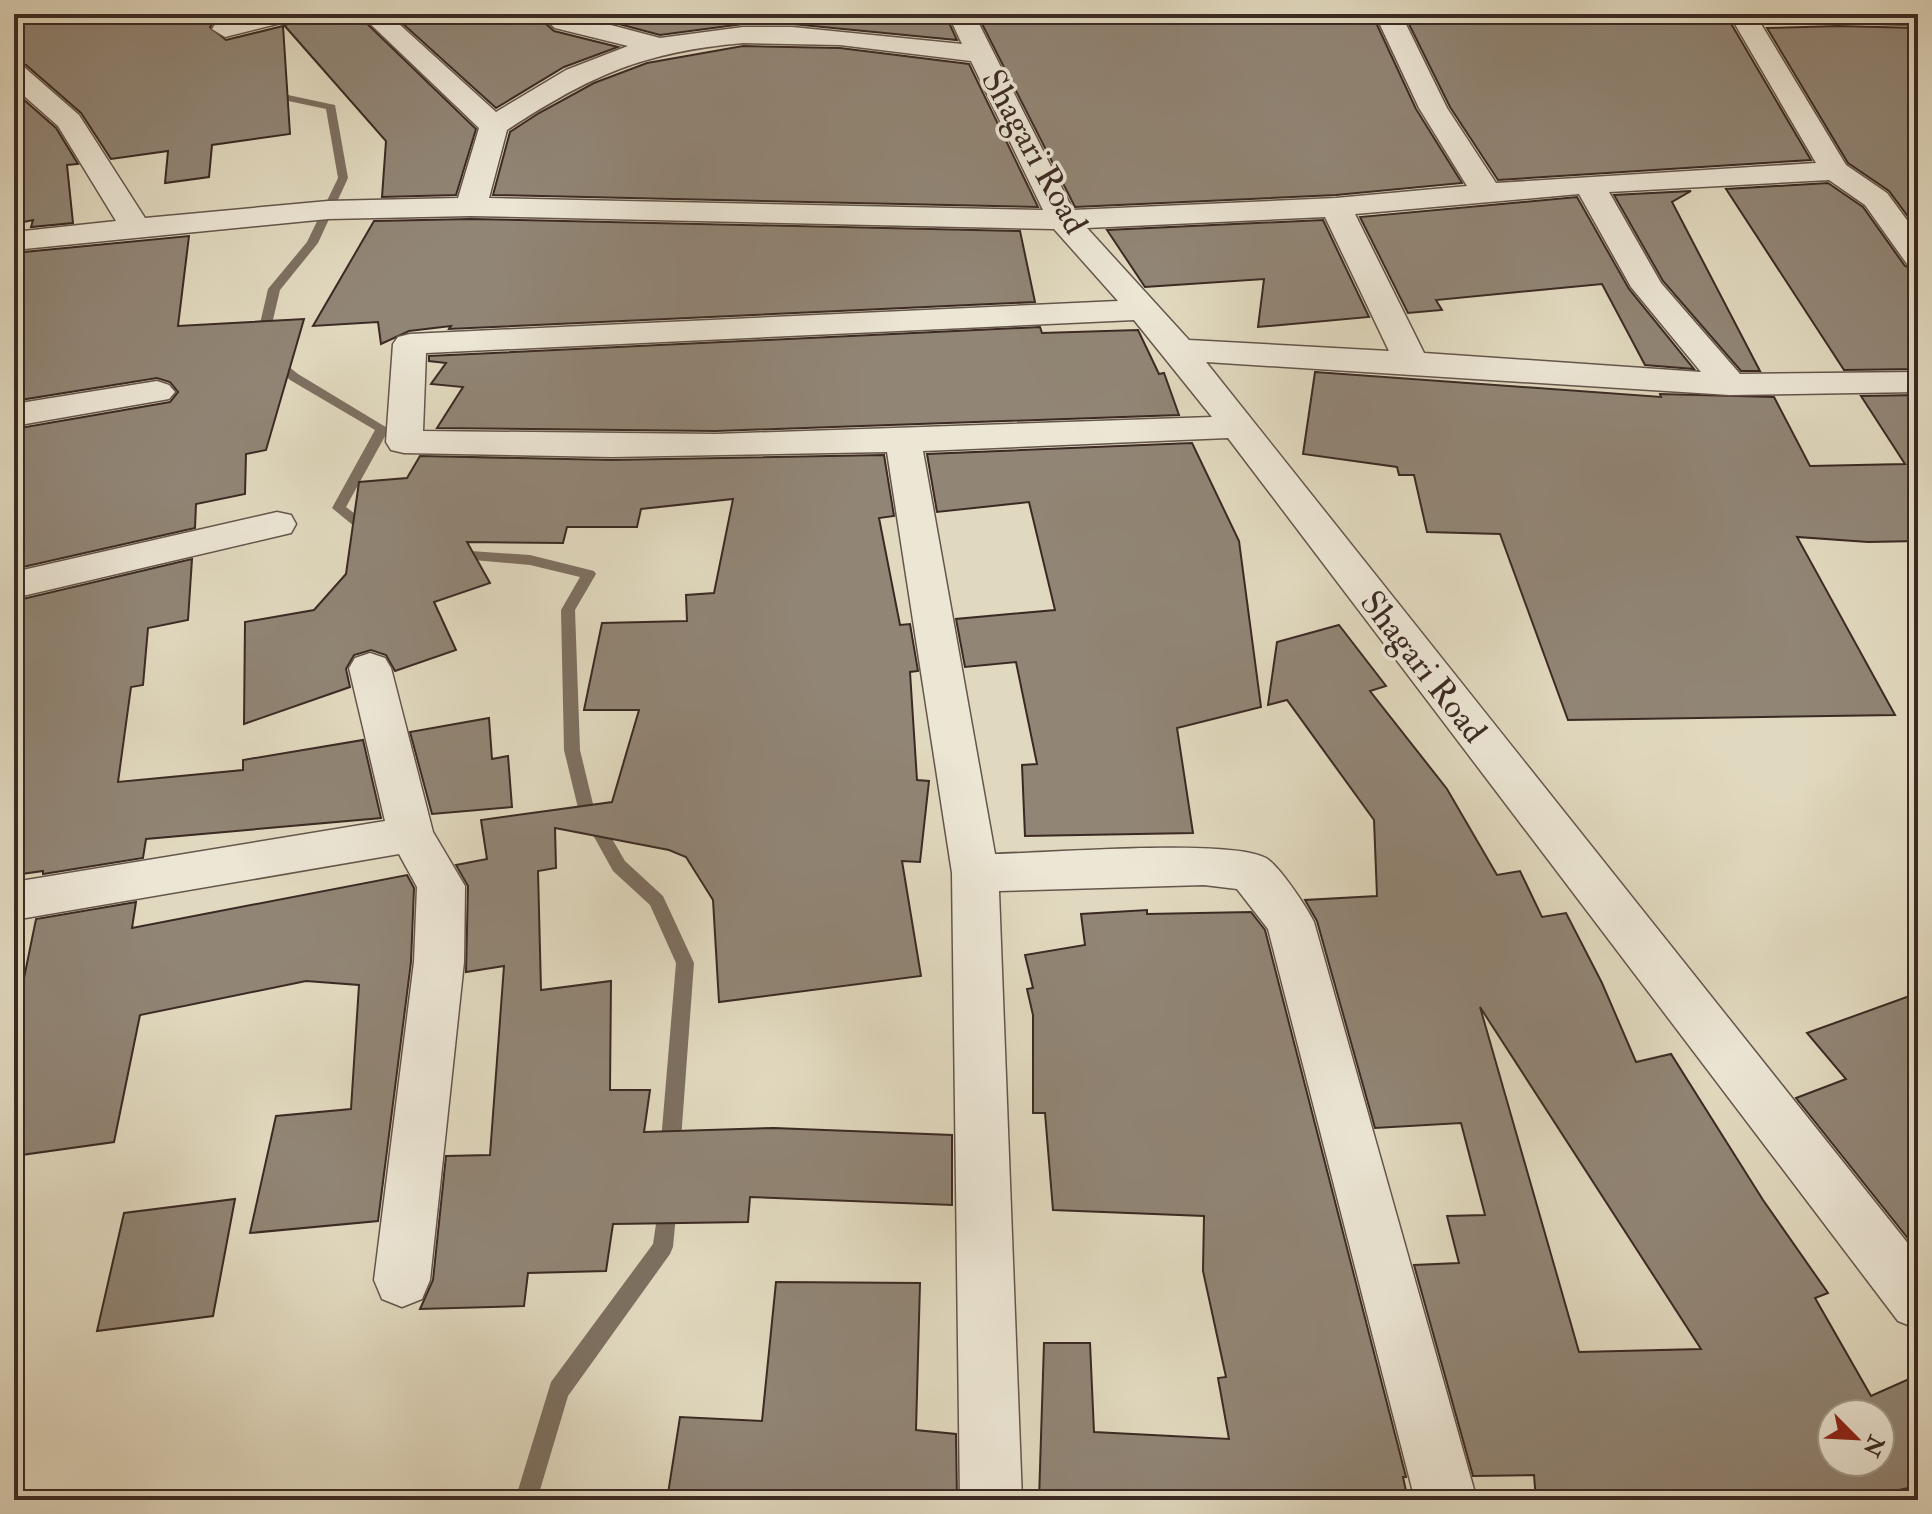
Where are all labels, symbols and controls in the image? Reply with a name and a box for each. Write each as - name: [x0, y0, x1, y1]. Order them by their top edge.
- street label: Shagari Road: [971, 62, 1097, 242]
- street label: Shagari Road: [1350, 582, 1496, 752]
- north arrow: [1816, 1398, 1896, 1478]
- text: N: [1856, 1430, 1891, 1461]

